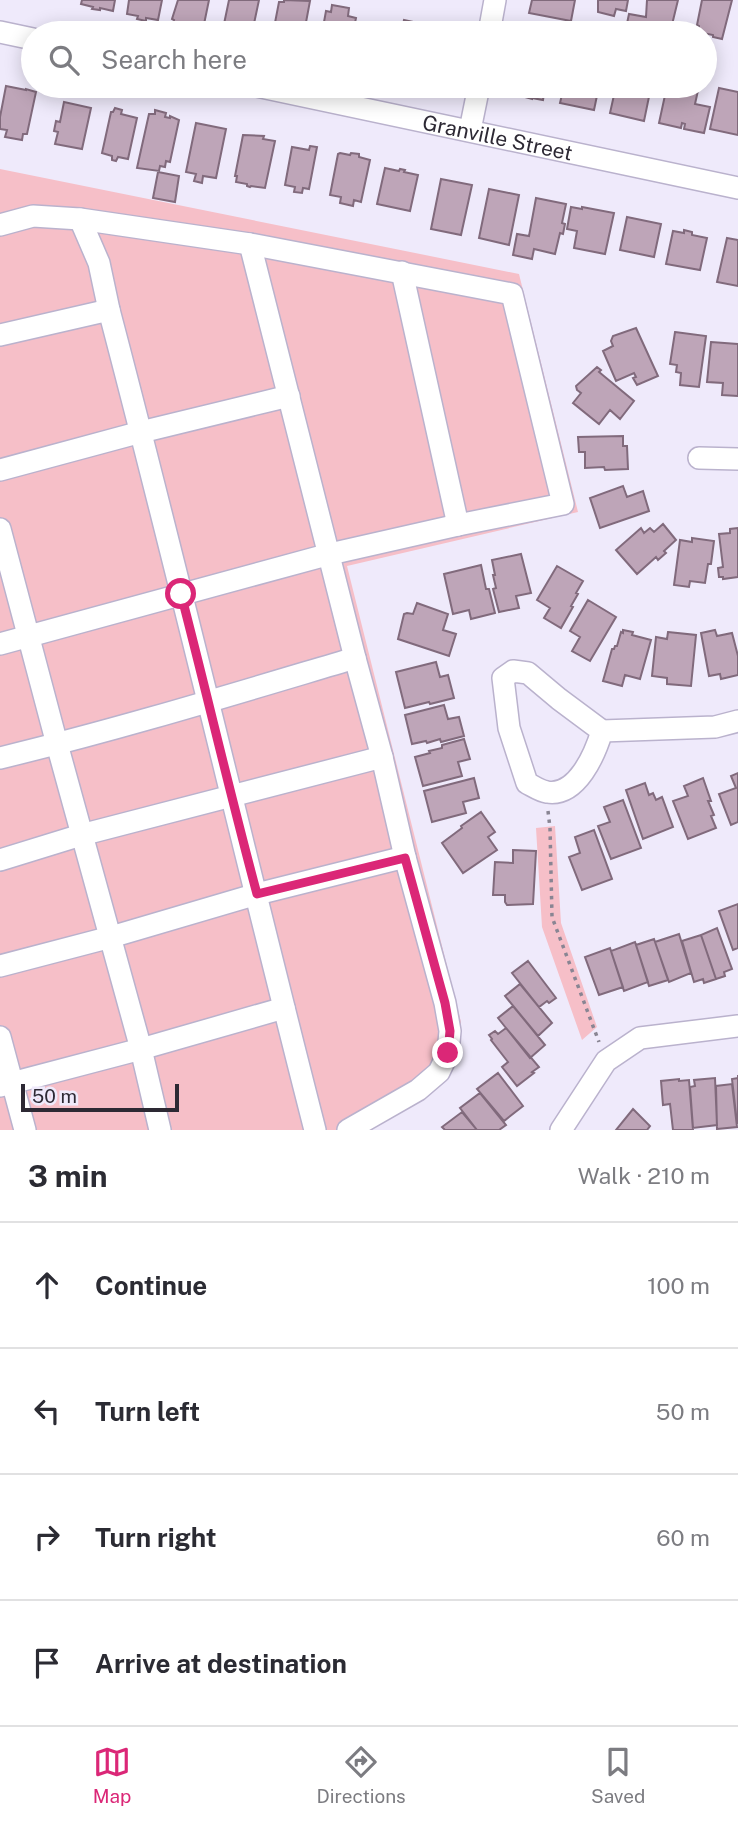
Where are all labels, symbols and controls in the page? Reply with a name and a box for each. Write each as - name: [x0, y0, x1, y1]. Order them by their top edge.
- search box: [21, 21, 717, 98]
- icon: search: [45, 41, 83, 79]
- text: Search here: [101, 44, 247, 75]
- street label: Granville Street: [420, 109, 575, 165]
- route start: [165, 578, 196, 609]
- route end: [432, 1037, 463, 1068]
- scale bar: [21, 1081, 178, 1113]
- text: 50 m: [32, 1085, 77, 1107]
- text: 3 min: [28, 1158, 107, 1194]
- text: Walk · 210 m: [578, 1162, 710, 1189]
- icon: ahead: [28, 1266, 66, 1304]
- text: Continue: [95, 1270, 207, 1301]
- text: 100 m: [647, 1272, 710, 1299]
- icon: left: [28, 1392, 66, 1430]
- text: Turn left: [95, 1396, 200, 1427]
- text: 50 m: [656, 1398, 710, 1425]
- icon: right: [28, 1518, 66, 1556]
- text: Turn right: [95, 1522, 217, 1553]
- text: 60 m: [656, 1524, 710, 1551]
- icon: arrive: [28, 1644, 66, 1682]
- text: Arrive at destination: [95, 1648, 347, 1679]
- tab: Map: [93, 1743, 131, 1807]
- tab: Directions: [316, 1743, 406, 1807]
- tab: Saved: [591, 1743, 645, 1807]

